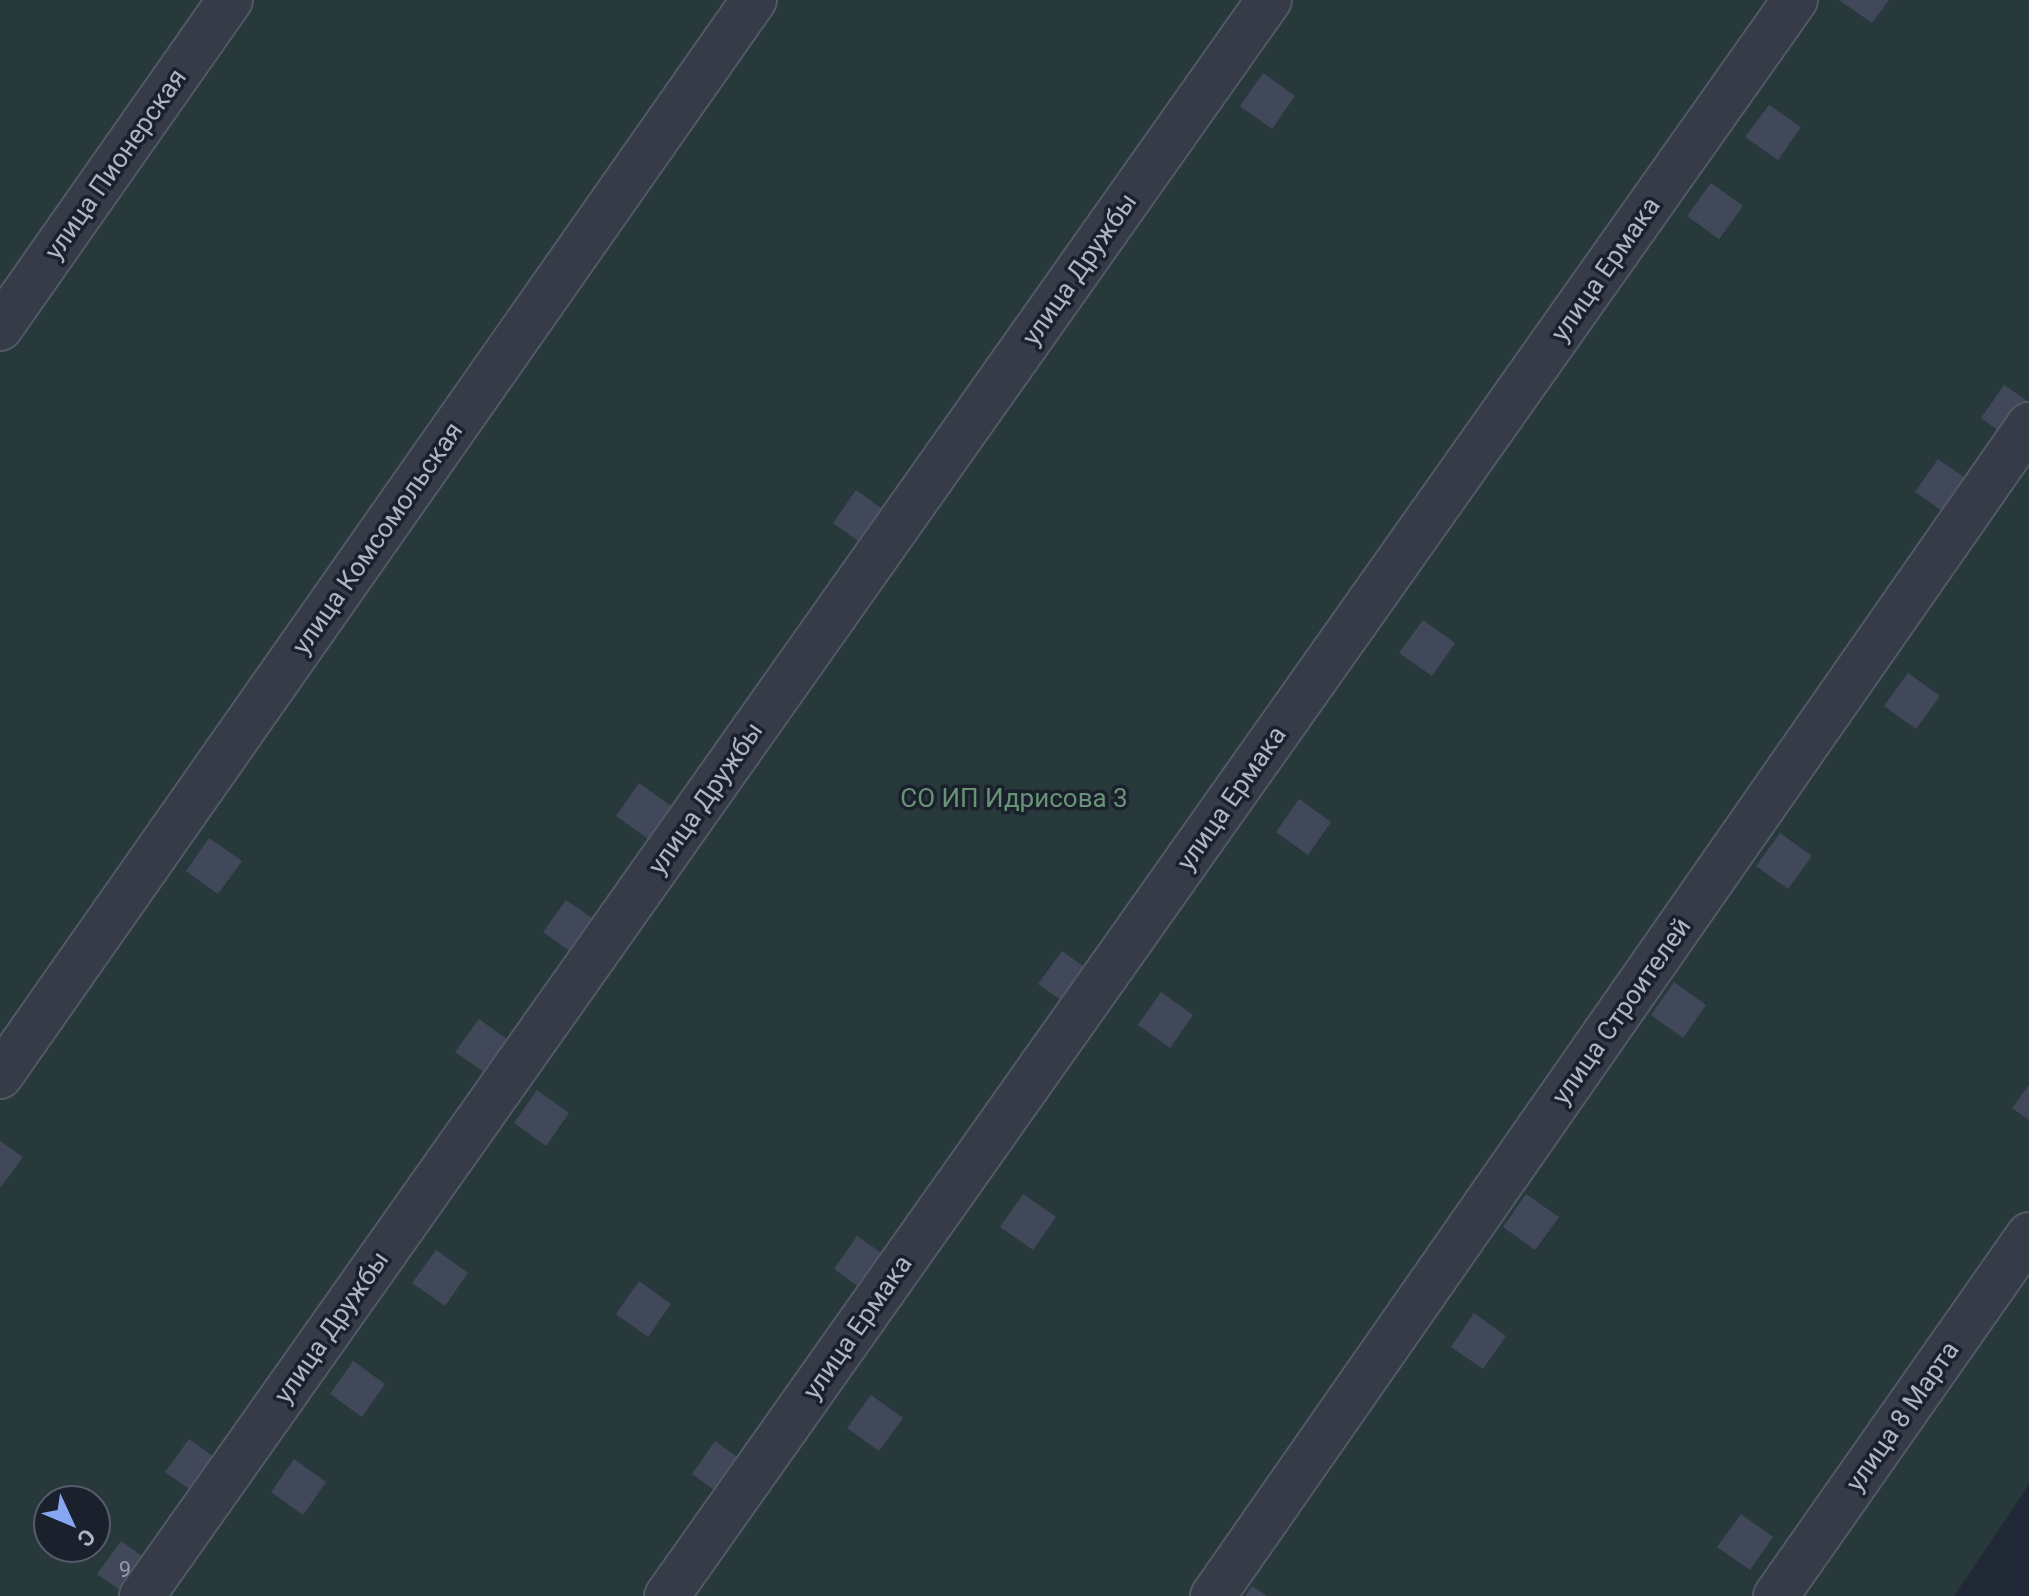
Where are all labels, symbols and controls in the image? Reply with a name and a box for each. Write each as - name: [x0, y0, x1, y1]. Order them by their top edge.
- street label: улица Пионерская: [38, 63, 192, 265]
- street label: улица Дружбы: [1015, 187, 1143, 351]
- street label: улица Ермака: [1544, 191, 1666, 347]
- street label: улица Комсомольская: [286, 416, 468, 660]
- street label: улица Дружбы: [641, 716, 769, 880]
- street label: улица Ермака: [1170, 720, 1292, 876]
- park label: СО ИП Идрисова 3: [900, 783, 1128, 813]
- street label: улица Строителей: [1545, 912, 1697, 1110]
- street label: улица Дружбы: [267, 1245, 395, 1409]
- street label: улица Ермака: [796, 1249, 918, 1405]
- street label: улица 8 Марта: [1839, 1335, 1965, 1497]
- north arrow: [32, 1484, 112, 1564]
- text: С: [72, 1524, 100, 1551]
- house number: 9: [119, 1557, 131, 1582]

